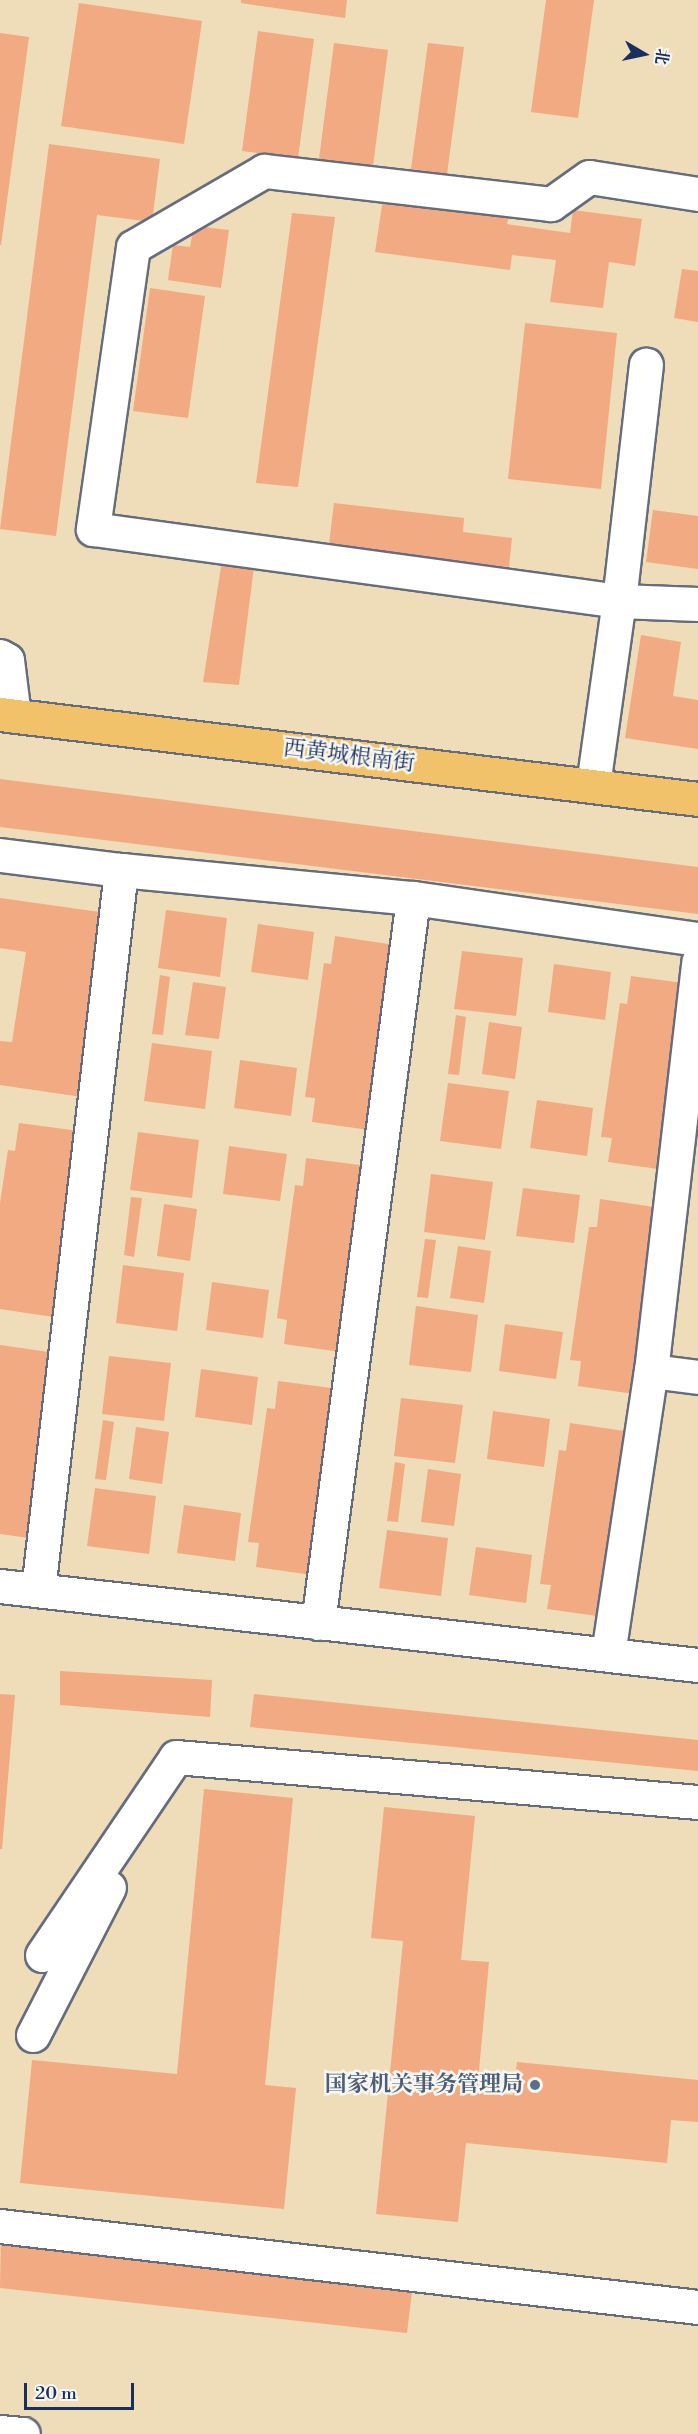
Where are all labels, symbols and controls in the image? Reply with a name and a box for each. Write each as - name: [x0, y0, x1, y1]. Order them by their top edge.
- north arrow: [614, 24, 674, 84]
- text: 北: [651, 47, 673, 66]
- street label: 西黄城根南街: [282, 735, 416, 777]
- place label: 国家机关事务管理局: [325, 2072, 523, 2098]
- marker: 国家机关事务管理局: [528, 2078, 542, 2092]
- scale bar: [27, 2371, 136, 2409]
- text: 20 m: [35, 2382, 77, 2405]

